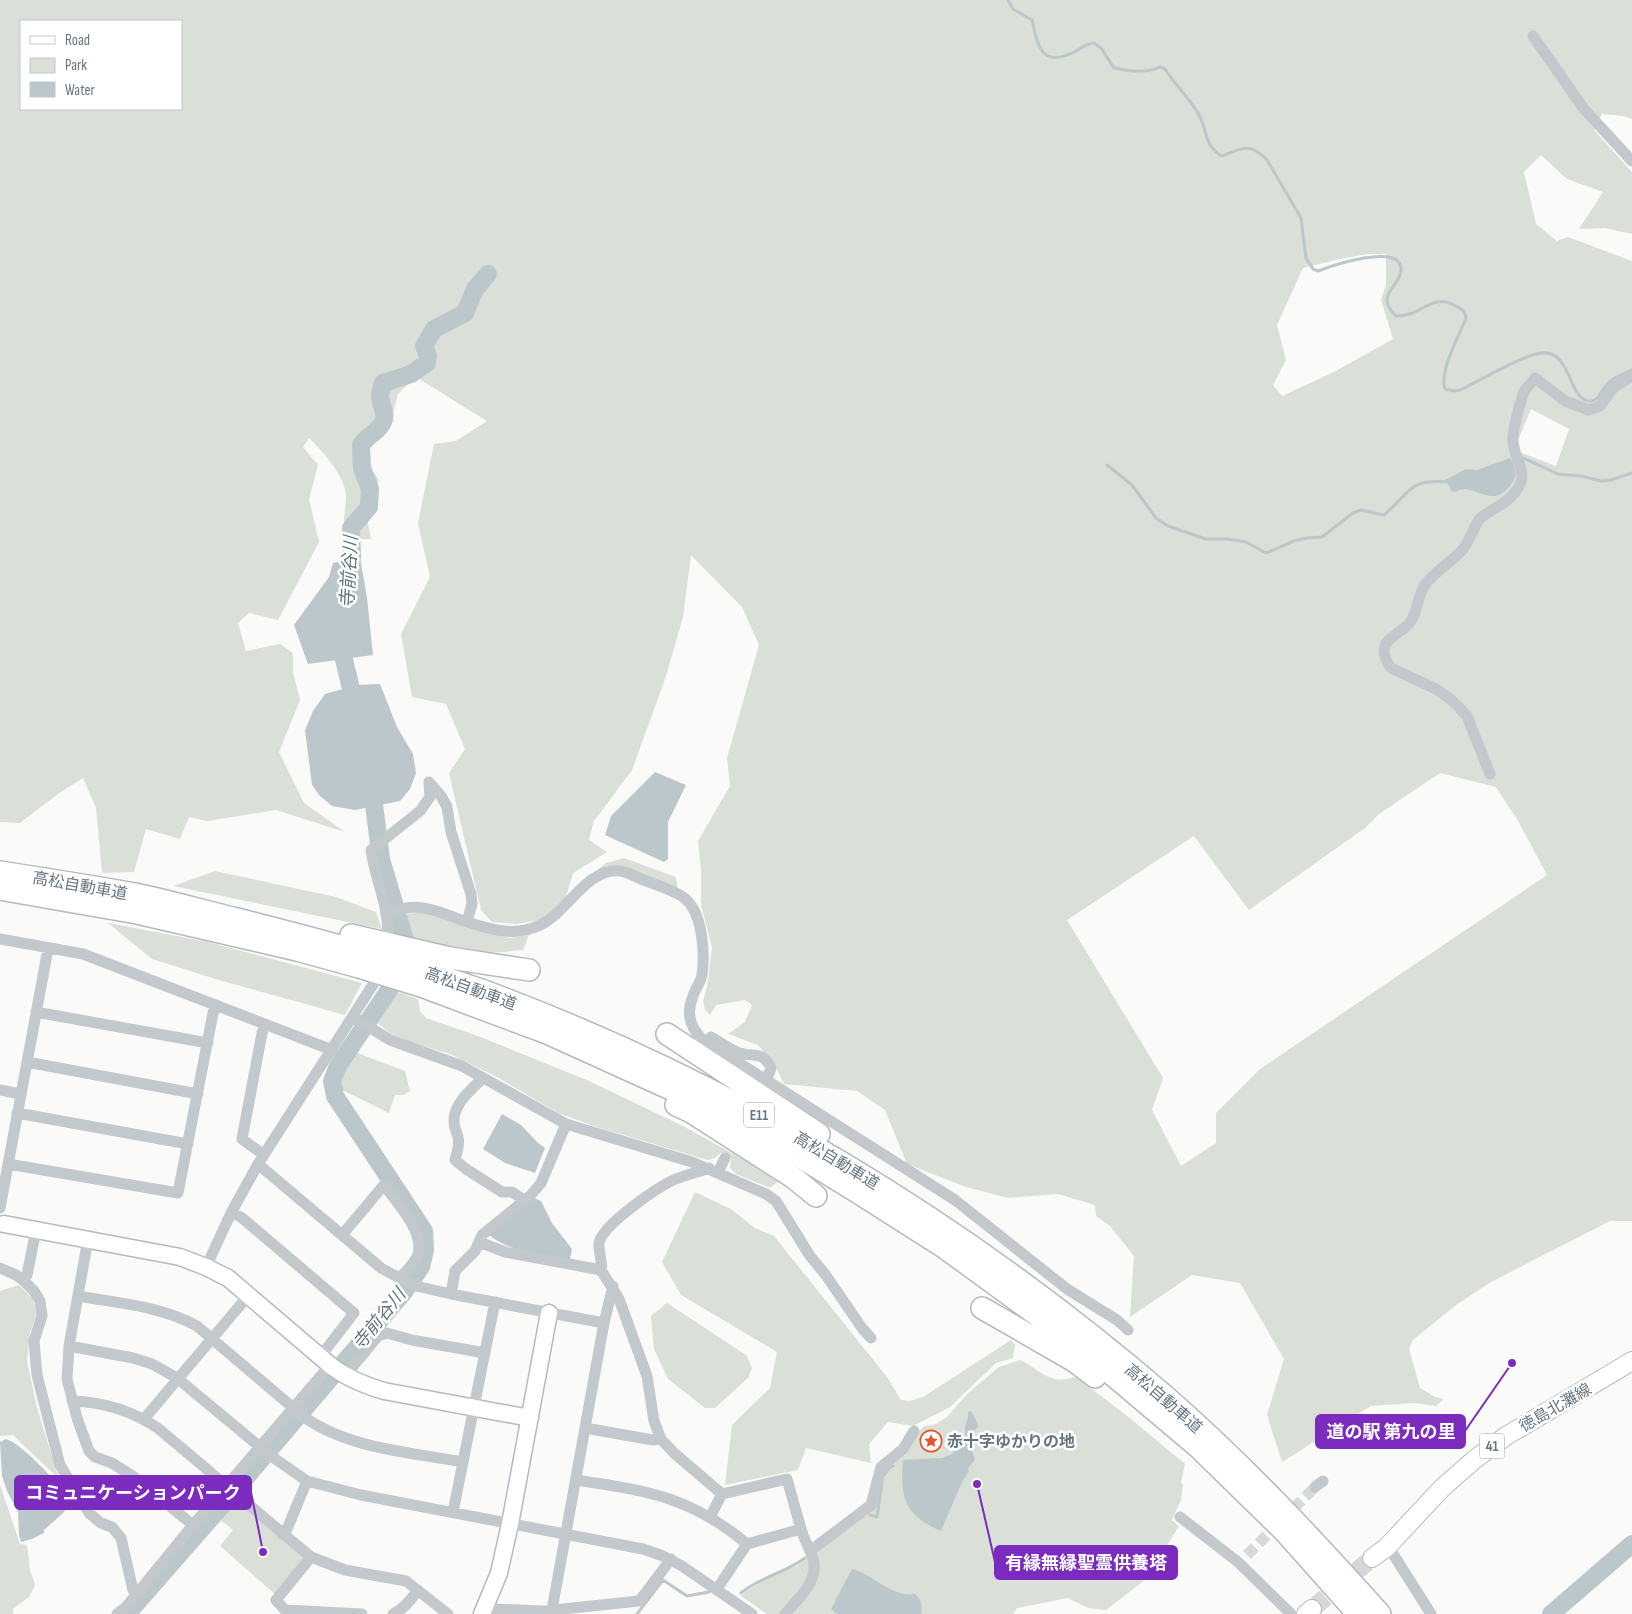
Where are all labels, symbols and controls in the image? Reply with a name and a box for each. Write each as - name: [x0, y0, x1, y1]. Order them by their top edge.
- legend: [20, 20, 182, 110]
- text: Road: [65, 31, 90, 50]
- text: Park: [65, 56, 87, 75]
- text: Water: [65, 81, 96, 100]
- water label: 寺前谷川: [337, 534, 362, 609]
- street label: 高松自動車道: [31, 869, 129, 904]
- street label: 高松自動車道: [422, 964, 519, 1015]
- road number: E11: [744, 1102, 774, 1128]
- street label: 高松自動車道: [790, 1128, 882, 1194]
- water label: 寺前谷川: [349, 1283, 411, 1354]
- street label: 高松自動車道: [1121, 1360, 1205, 1438]
- street label: 徳島北灘線: [1516, 1380, 1595, 1437]
- callout: 道の駅 第九の里: [1316, 1415, 1465, 1448]
- text: 道の駅 第九の里: [1327, 1422, 1455, 1443]
- place icon: 赤十字ゆかりの地: [919, 1429, 943, 1453]
- place label: 赤十字ゆかりの地: [947, 1433, 1075, 1452]
- road number: 41: [1480, 1434, 1504, 1458]
- callout: コミュニケーションパーク: [15, 1476, 251, 1509]
- text: コミュニケーションパーク: [25, 1483, 241, 1504]
- callout: 有縁無縁聖霊供養塔: [995, 1546, 1177, 1579]
- text: 有縁無縁聖霊供養塔: [1005, 1553, 1167, 1574]

